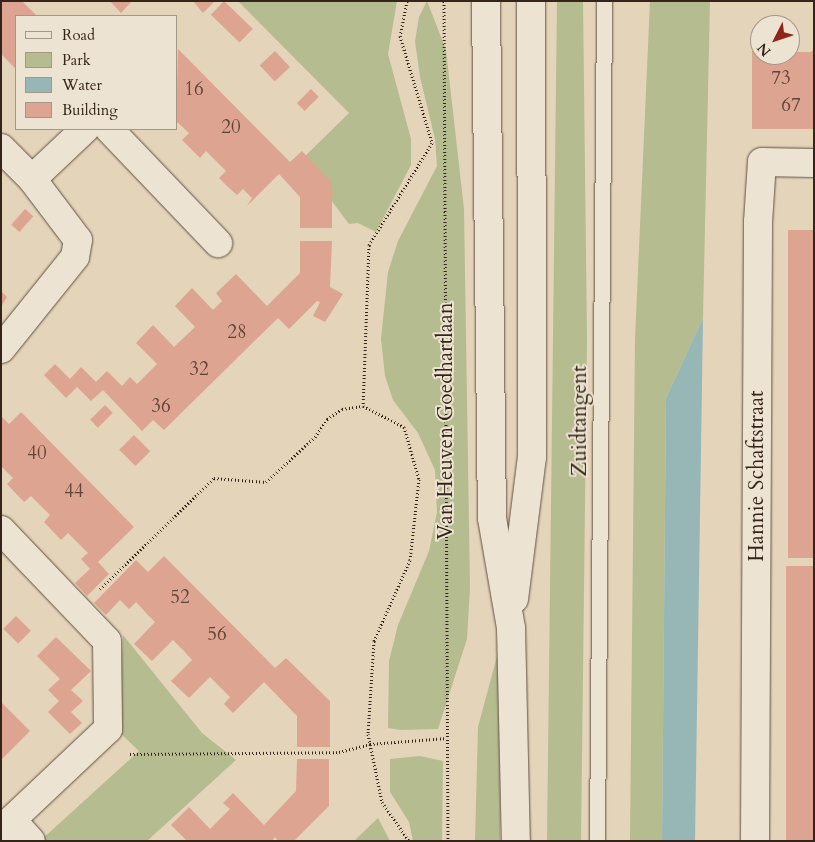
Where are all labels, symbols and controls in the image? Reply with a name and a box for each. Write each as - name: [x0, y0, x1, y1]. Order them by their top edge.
- legend: [15, 15, 178, 130]
- north arrow: [750, 15, 800, 65]
- text: Road: [62, 25, 95, 45]
- text: N: [753, 39, 775, 60]
- text: Park: [62, 50, 91, 70]
- house number: 73: [771, 68, 791, 90]
- text: Water: [62, 75, 102, 95]
- house number: 16: [184, 79, 204, 101]
- house number: 67: [781, 95, 801, 117]
- text: Building: [62, 100, 118, 120]
- house number: 20: [221, 117, 241, 139]
- street label: Van Heuven Goedhartlaan: [433, 302, 459, 540]
- house number: 28: [227, 322, 247, 344]
- house number: 32: [189, 359, 209, 381]
- street label: Zuidtangent: [567, 365, 593, 477]
- street label: Hannie Schaftstraat: [744, 390, 770, 562]
- house number: 36: [151, 396, 171, 418]
- house number: 40: [27, 443, 47, 465]
- house number: 44: [64, 481, 84, 503]
- house number: 52: [170, 587, 190, 609]
- house number: 56: [207, 624, 227, 646]

